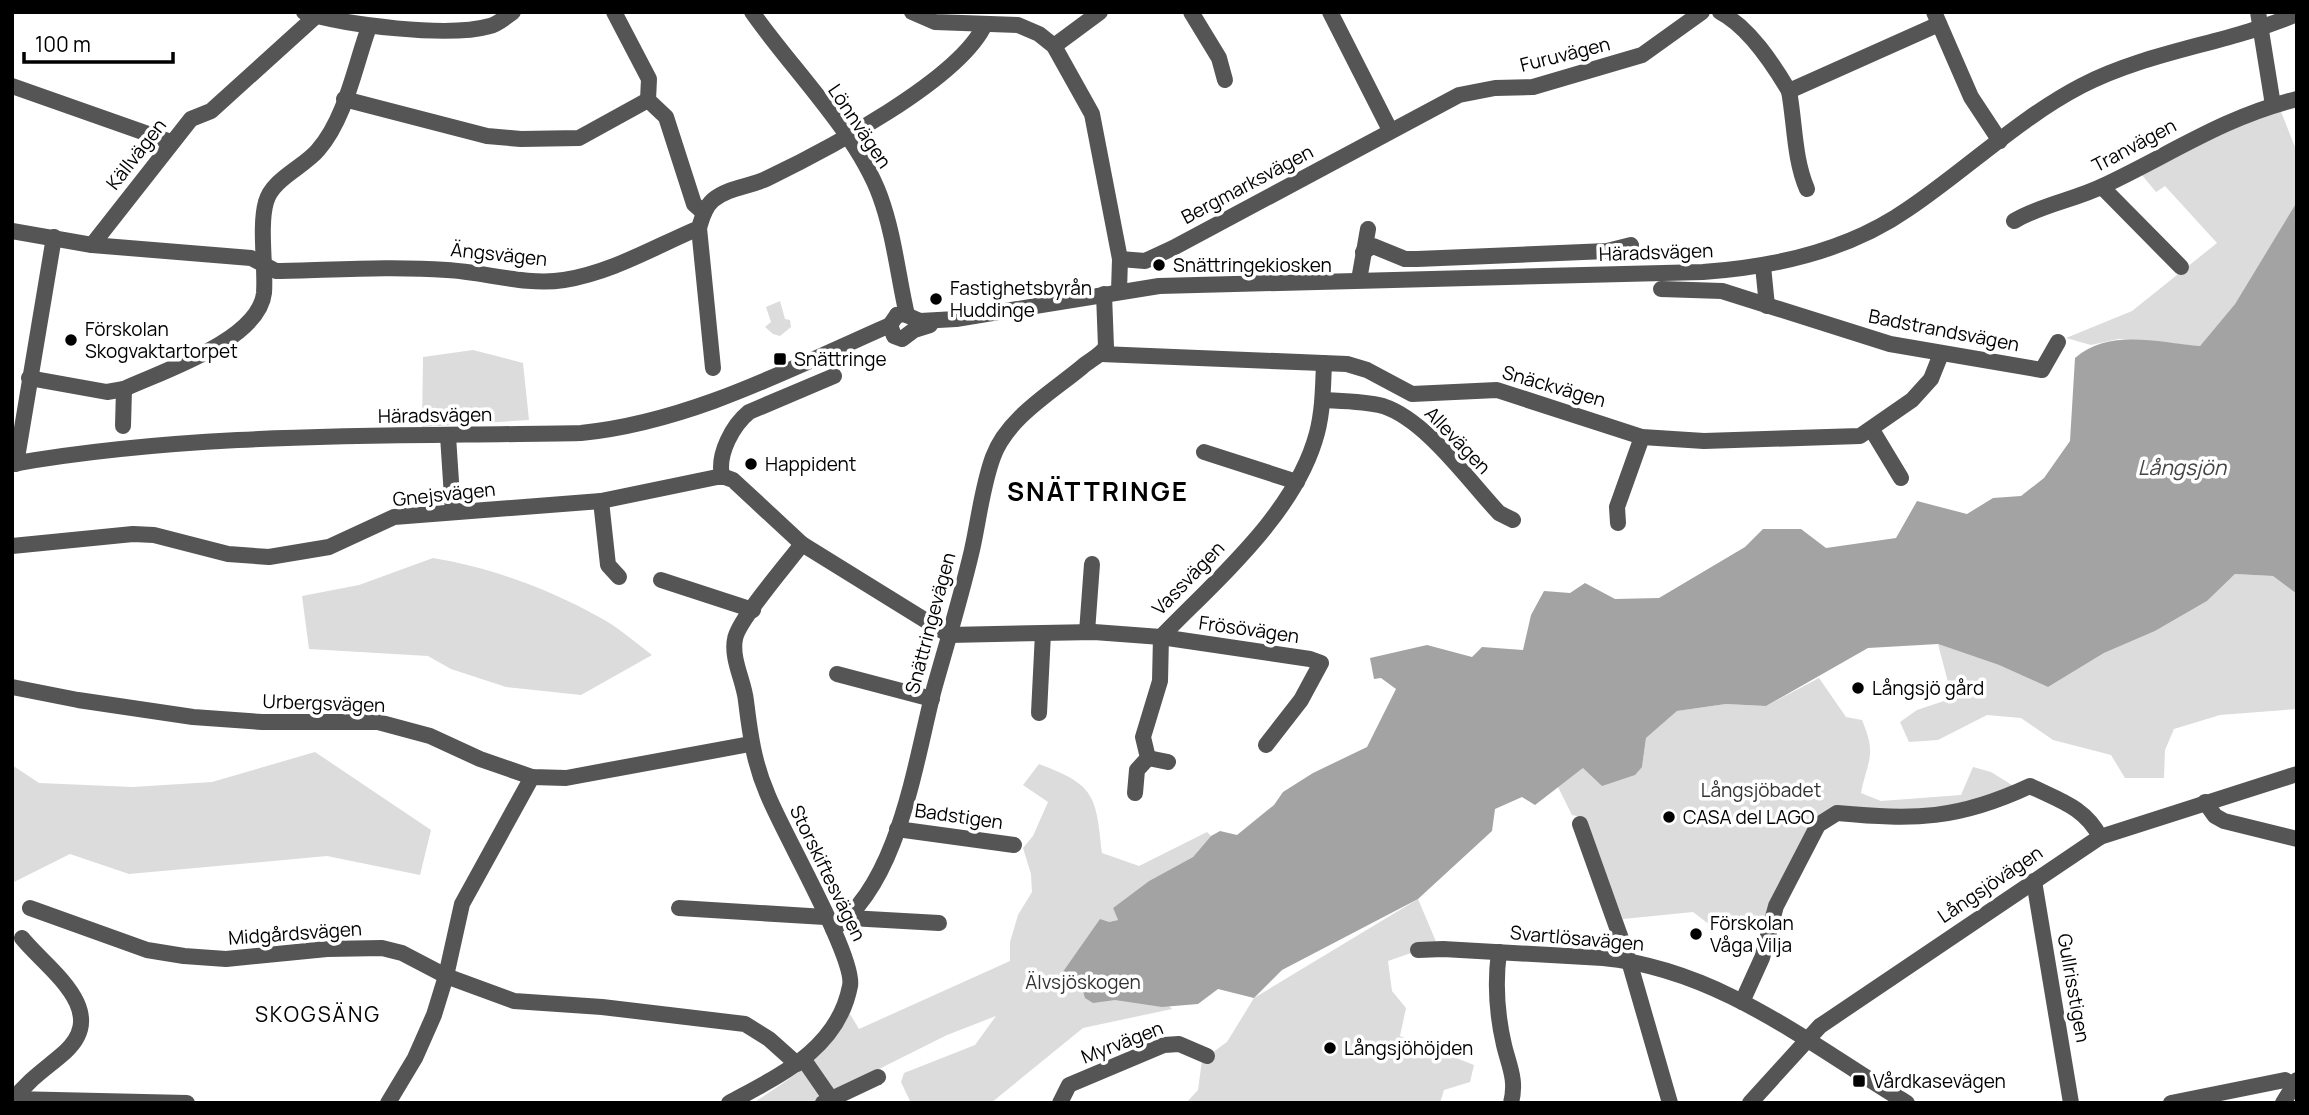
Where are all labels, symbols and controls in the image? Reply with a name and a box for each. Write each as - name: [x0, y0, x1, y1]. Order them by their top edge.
- scale bar: [24, 21, 173, 65]
- text: 100 m: [35, 30, 91, 58]
- street label: Furuvägen: [1517, 30, 1613, 78]
- street label: Lönnvägen: [822, 79, 898, 173]
- street label: Tranvägen: [2087, 112, 2181, 178]
- street label: Källvägen: [100, 113, 172, 195]
- street label: Bergmarksvägen: [1177, 138, 1317, 230]
- street label: Ängsvägen: [449, 236, 549, 272]
- street label: Häradsvägen: [1598, 237, 1714, 267]
- place label: Snättringekiosken: [1173, 252, 1332, 278]
- marker: Snättringekiosken: [1151, 257, 1167, 273]
- place label: Fastighetsbyrån Huddinge: [950, 275, 1092, 323]
- marker: Fastighetsbyrån Huddinge: [928, 291, 944, 307]
- street label: Badstrandsvägen: [1866, 303, 2022, 357]
- place label: Förskolan Skogvaktartorpet: [85, 316, 238, 364]
- marker: Förskolan Skogvaktartorpet: [63, 332, 79, 348]
- place label: Snättringe: [794, 346, 887, 372]
- marker: Snättringe: [772, 351, 788, 367]
- street label: Snäckvägen: [1499, 359, 1609, 413]
- street label: Häradsvägen: [378, 401, 492, 429]
- street label: Allevägen: [1419, 401, 1497, 479]
- place label: Happident: [765, 451, 856, 477]
- water label: Långsjön: [2138, 453, 2228, 481]
- marker: Happident: [743, 456, 759, 472]
- district label: SNÄTTRINGE: [1007, 473, 1189, 509]
- street label: Gnejsvägen: [391, 476, 497, 512]
- street label: Vassvägen: [1146, 535, 1230, 621]
- street label: Snättringevägen: [899, 550, 961, 696]
- street label: Frösövägen: [1197, 609, 1301, 649]
- place label: Långsjö gård: [1872, 675, 1984, 701]
- marker: Långsjö gård: [1850, 680, 1866, 696]
- street label: Urbergsvägen: [262, 688, 386, 718]
- park label: Långsjöbadet: [1701, 777, 1821, 803]
- street label: Badstigen: [913, 797, 1005, 835]
- street label: Storskiftesvägen: [784, 801, 872, 945]
- place label: CASA del LAGO: [1683, 804, 1815, 830]
- marker: CASA del LAGO: [1661, 809, 1677, 825]
- street label: Långsjövägen: [1932, 839, 2048, 929]
- place label: Förskolan Våga Vilja: [1710, 910, 1794, 958]
- street label: Midgårdsvägen: [227, 915, 363, 951]
- street label: Svartlösavägen: [1509, 919, 1645, 957]
- marker: Förskolan Våga Vilja: [1688, 926, 1704, 942]
- street label: Gullrisstigen: [2052, 931, 2096, 1045]
- park label: Älvsjöskogen: [1025, 969, 1141, 995]
- district label: SKOGSÄNG: [255, 1000, 381, 1028]
- street label: Myrvägen: [1077, 1014, 1167, 1070]
- place label: Långsjöhöjden: [1344, 1035, 1473, 1061]
- marker: Långsjöhöjden: [1322, 1040, 1338, 1056]
- place label: Vårdkasevägen: [1873, 1068, 2006, 1094]
- marker: Vårdkasevägen: [1851, 1073, 1867, 1089]

